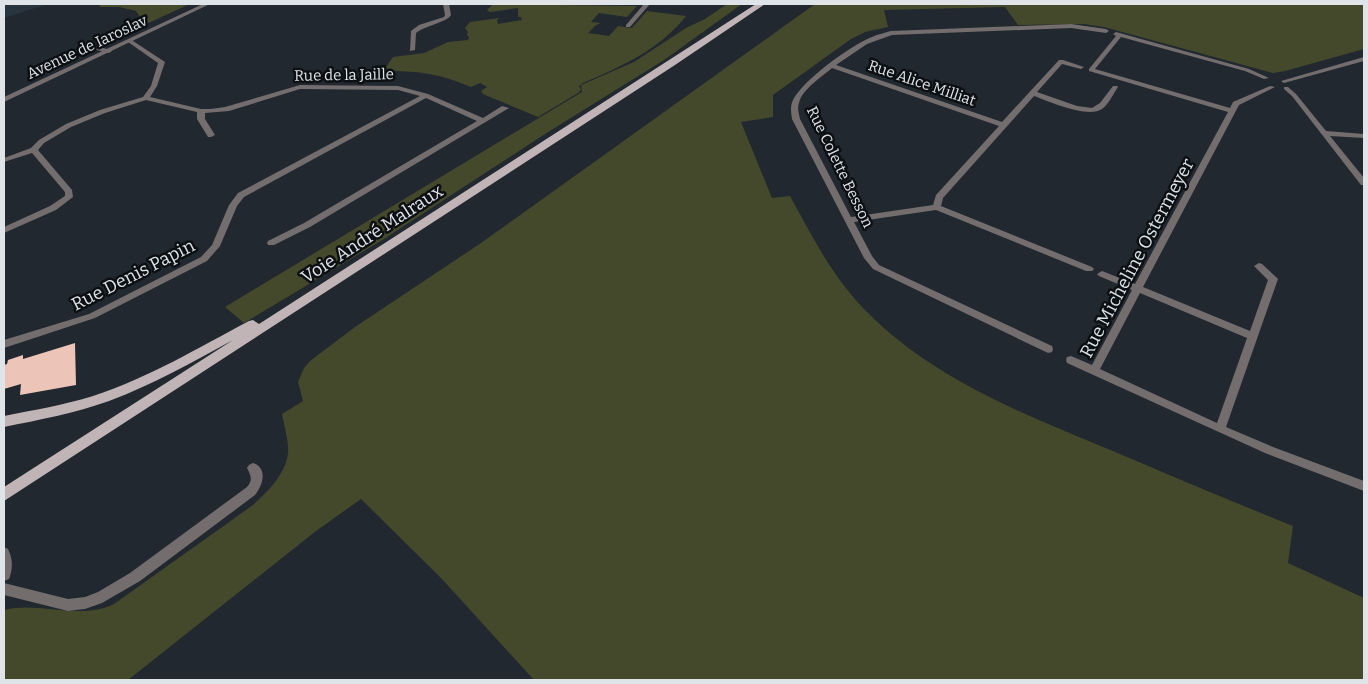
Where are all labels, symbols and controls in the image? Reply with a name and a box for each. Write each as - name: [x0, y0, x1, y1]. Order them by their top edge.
- street label: Avenue de Iaroslav: [24, 11, 150, 83]
- street label: Rue Alice Milliat: [866, 56, 979, 110]
- street label: Rue de la Jaille: [294, 65, 394, 85]
- street label: Rue Colette Besson: [803, 103, 877, 231]
- street label: Rue Micheline Ostermeyer: [1075, 155, 1199, 361]
- street label: Voie André Malraux: [297, 180, 447, 288]
- street label: Rue Denis Papin: [68, 234, 199, 316]

